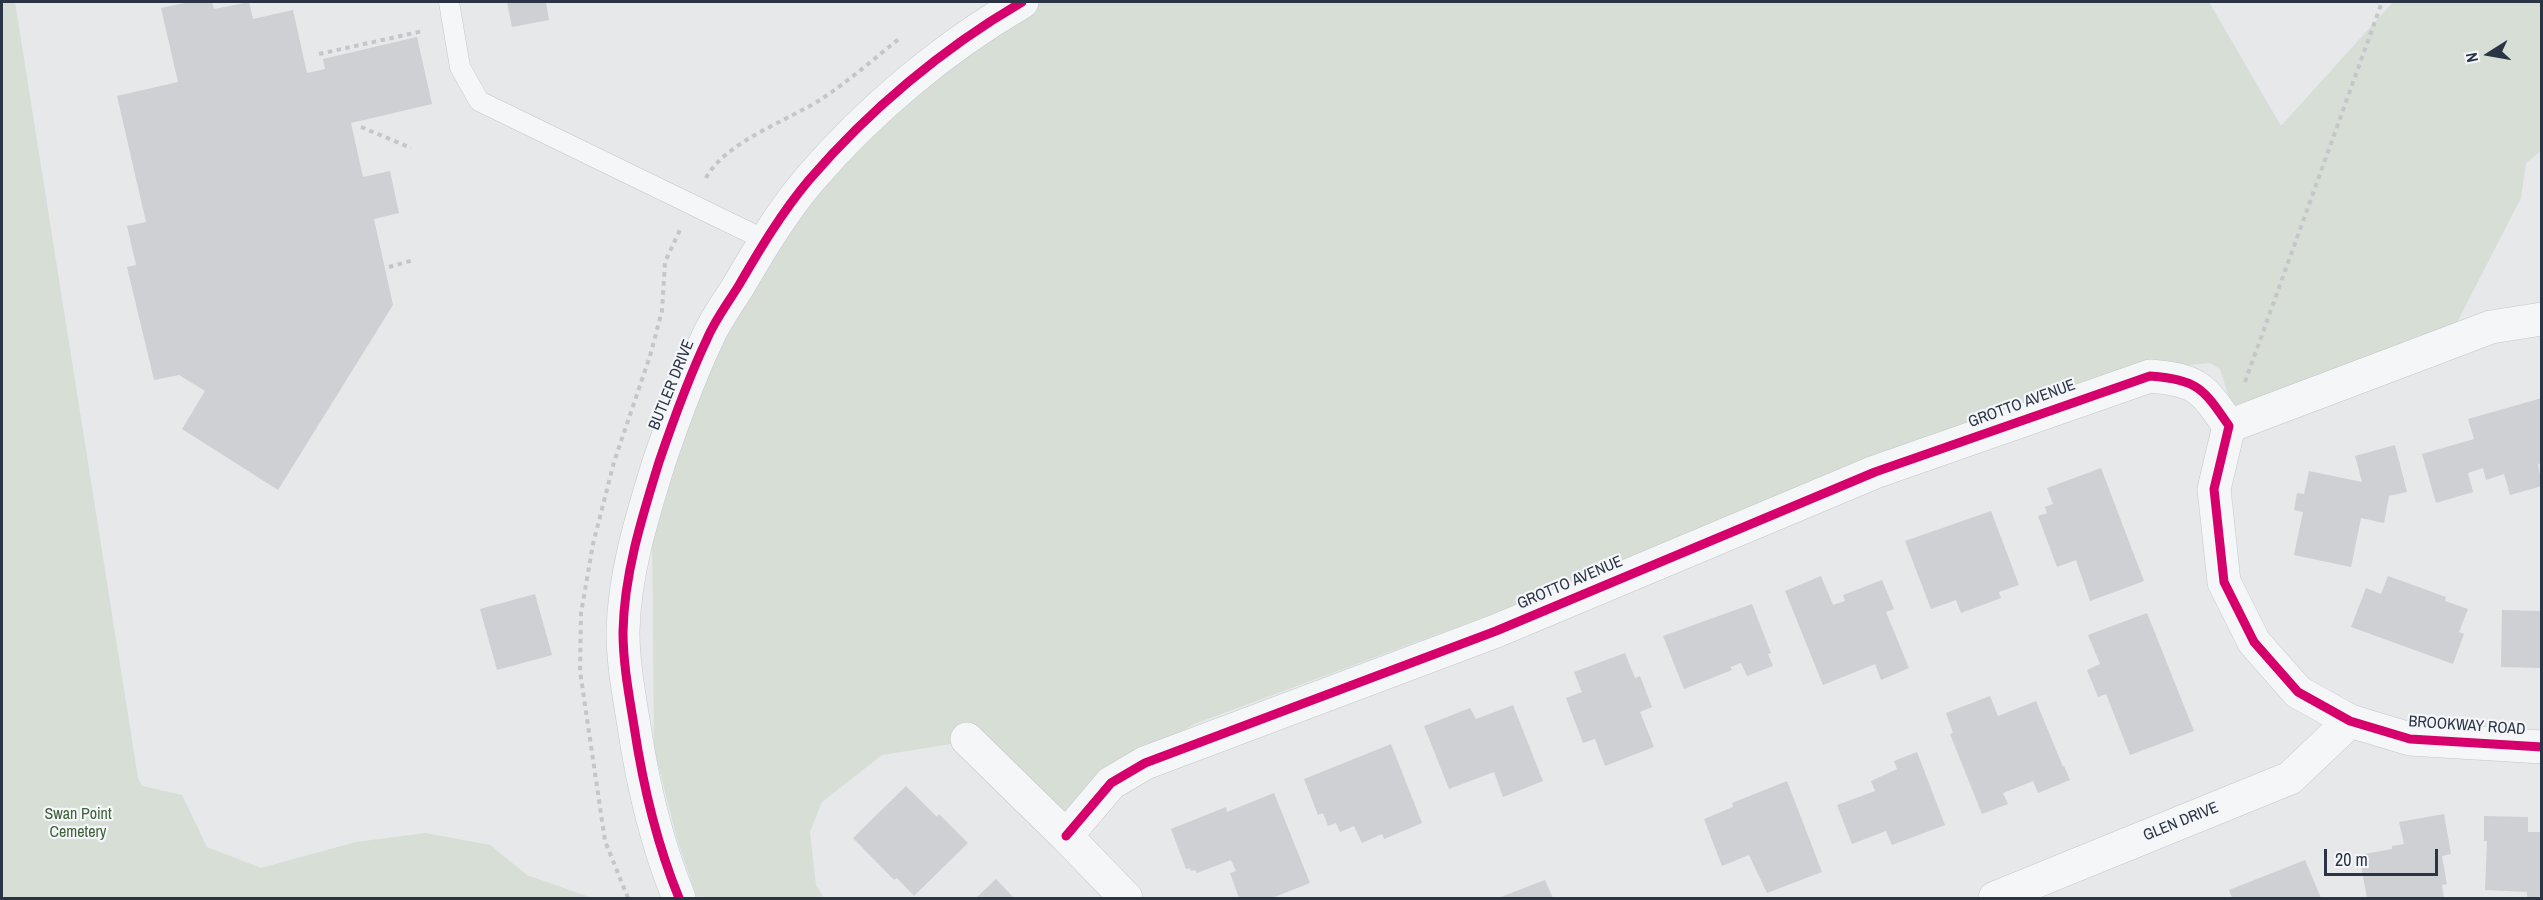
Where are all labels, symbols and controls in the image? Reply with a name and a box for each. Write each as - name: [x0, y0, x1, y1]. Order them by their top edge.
- north arrow: [2459, 24, 2519, 84]
- text: N: [2460, 51, 2483, 64]
- street label: BUTLER DRIVE: [645, 337, 699, 433]
- street label: GROTTO AVENUE: [1966, 376, 2078, 432]
- street label: GROTTO AVENUE: [1514, 552, 1626, 614]
- street label: BROOKWAY ROAD: [2408, 712, 2526, 740]
- street label: GLEN DRIVE: [2141, 798, 2221, 846]
- park label: Swan Point Cemetery: [44, 805, 112, 843]
- scale bar: [2327, 837, 2441, 875]
- text: 20 m: [2335, 847, 2368, 872]

